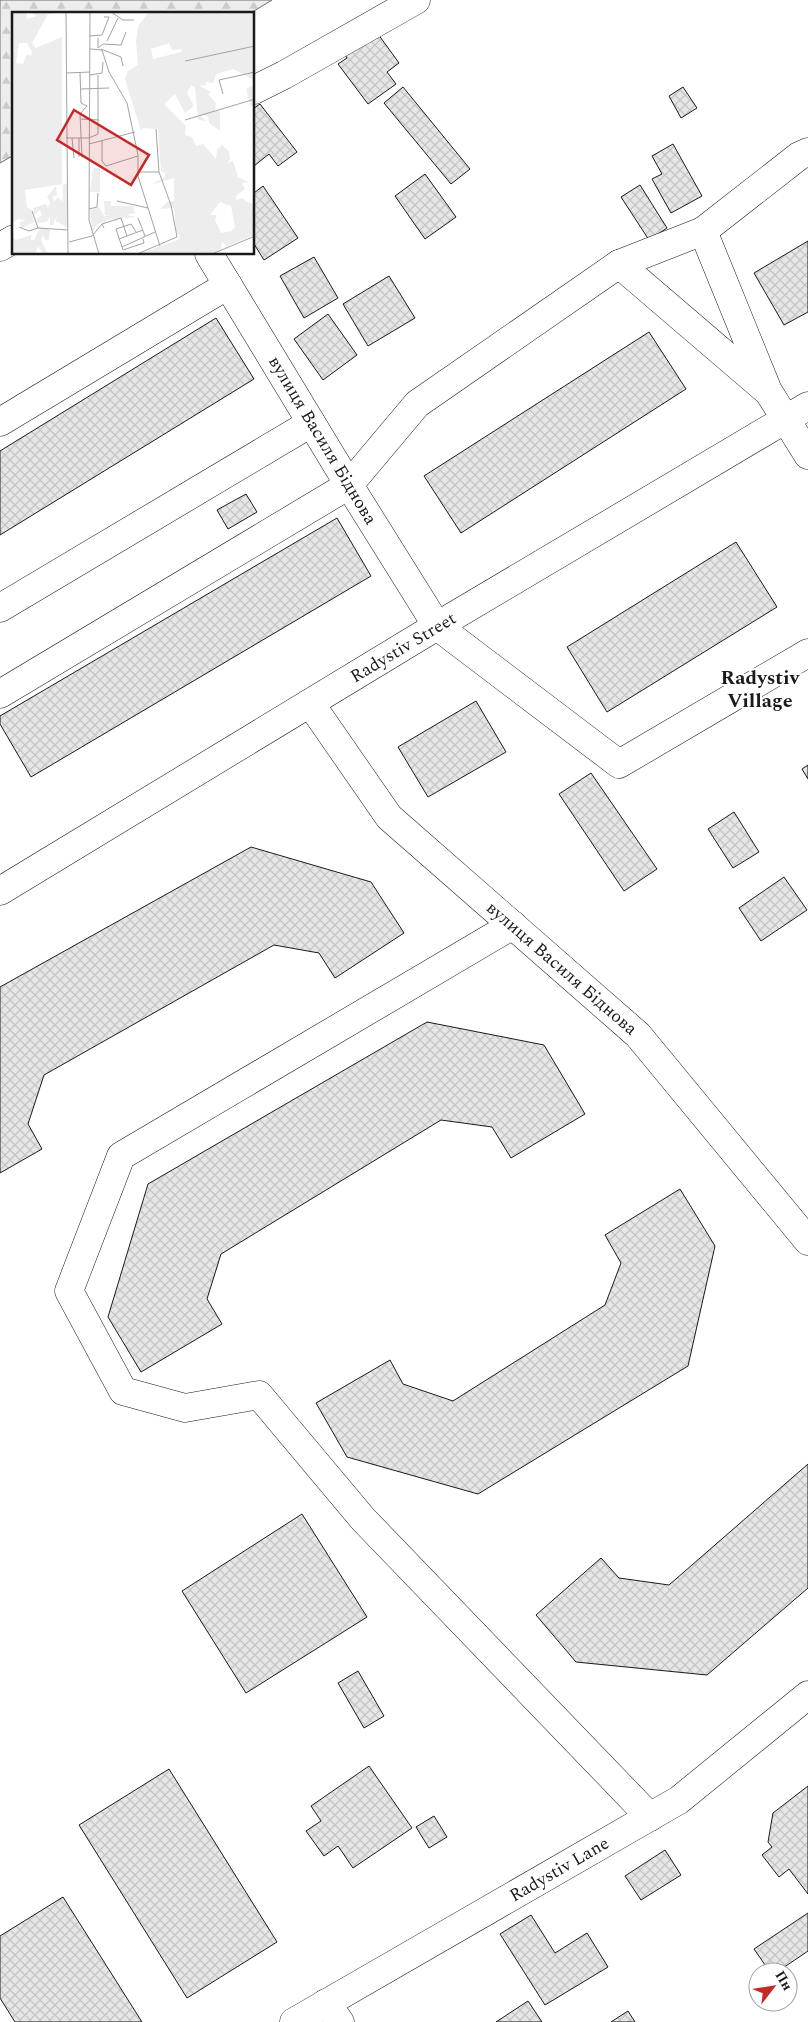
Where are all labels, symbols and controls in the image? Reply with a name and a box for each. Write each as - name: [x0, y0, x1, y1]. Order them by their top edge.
- inset map: [12, 12, 255, 255]
- street label: вулиця Василя Біднова: [261, 351, 384, 530]
- street label: Radystiv Street: [345, 605, 461, 690]
- district label: Radystiv Village: [721, 663, 801, 716]
- street label: вулиця Василя Біднова: [480, 895, 643, 1042]
- street label: Radystiv Lane: [504, 1830, 614, 1909]
- north arrow: [748, 1962, 798, 2012]
- text: Пн: [770, 1967, 798, 1995]

